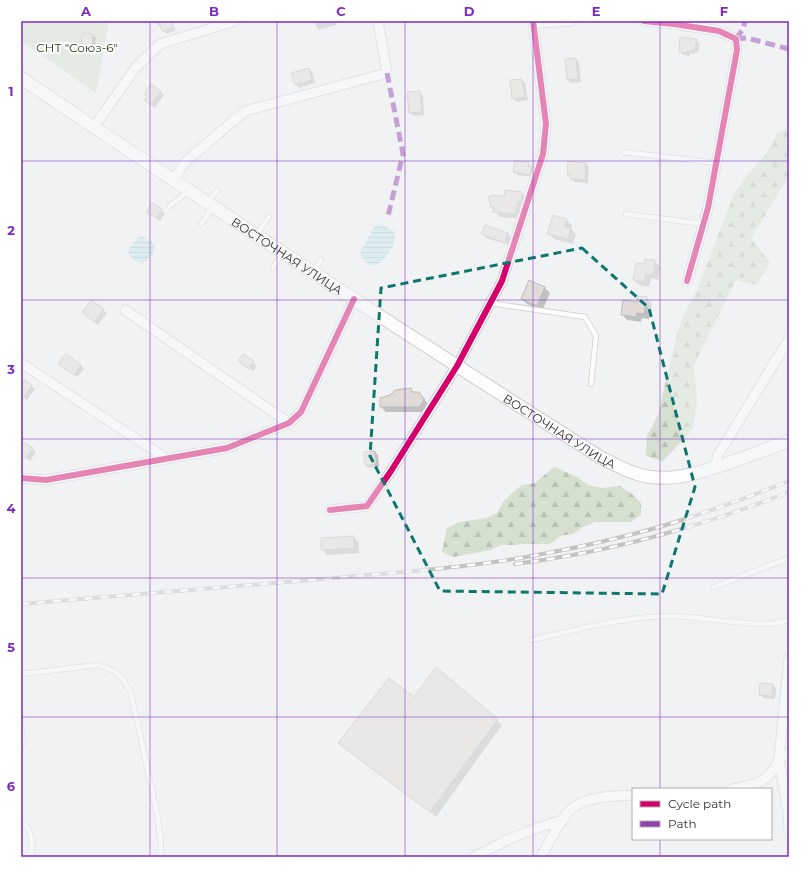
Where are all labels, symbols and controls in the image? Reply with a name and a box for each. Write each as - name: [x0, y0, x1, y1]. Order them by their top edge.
- text: A: [80, 3, 92, 19]
- text: B: [209, 3, 219, 19]
- text: C: [336, 3, 346, 19]
- text: D: [464, 3, 475, 19]
- text: E: [592, 3, 601, 19]
- text: F: [720, 3, 728, 19]
- park label: СНТ "Союз-6": [36, 40, 118, 55]
- text: 1: [8, 83, 14, 99]
- street label: ВОСТОЧНАЯ УЛИЦА: [229, 213, 346, 297]
- text: 2: [7, 222, 15, 238]
- text: 3: [6, 361, 15, 377]
- street label: ВОСТОЧНАЯ УЛИЦА: [501, 390, 618, 471]
- text: 4: [7, 500, 16, 516]
- text: 5: [7, 639, 15, 655]
- text: 6: [7, 778, 16, 794]
- legend: [632, 788, 772, 840]
- text: Cycle path: [668, 796, 731, 811]
- text: Path: [668, 816, 697, 831]

